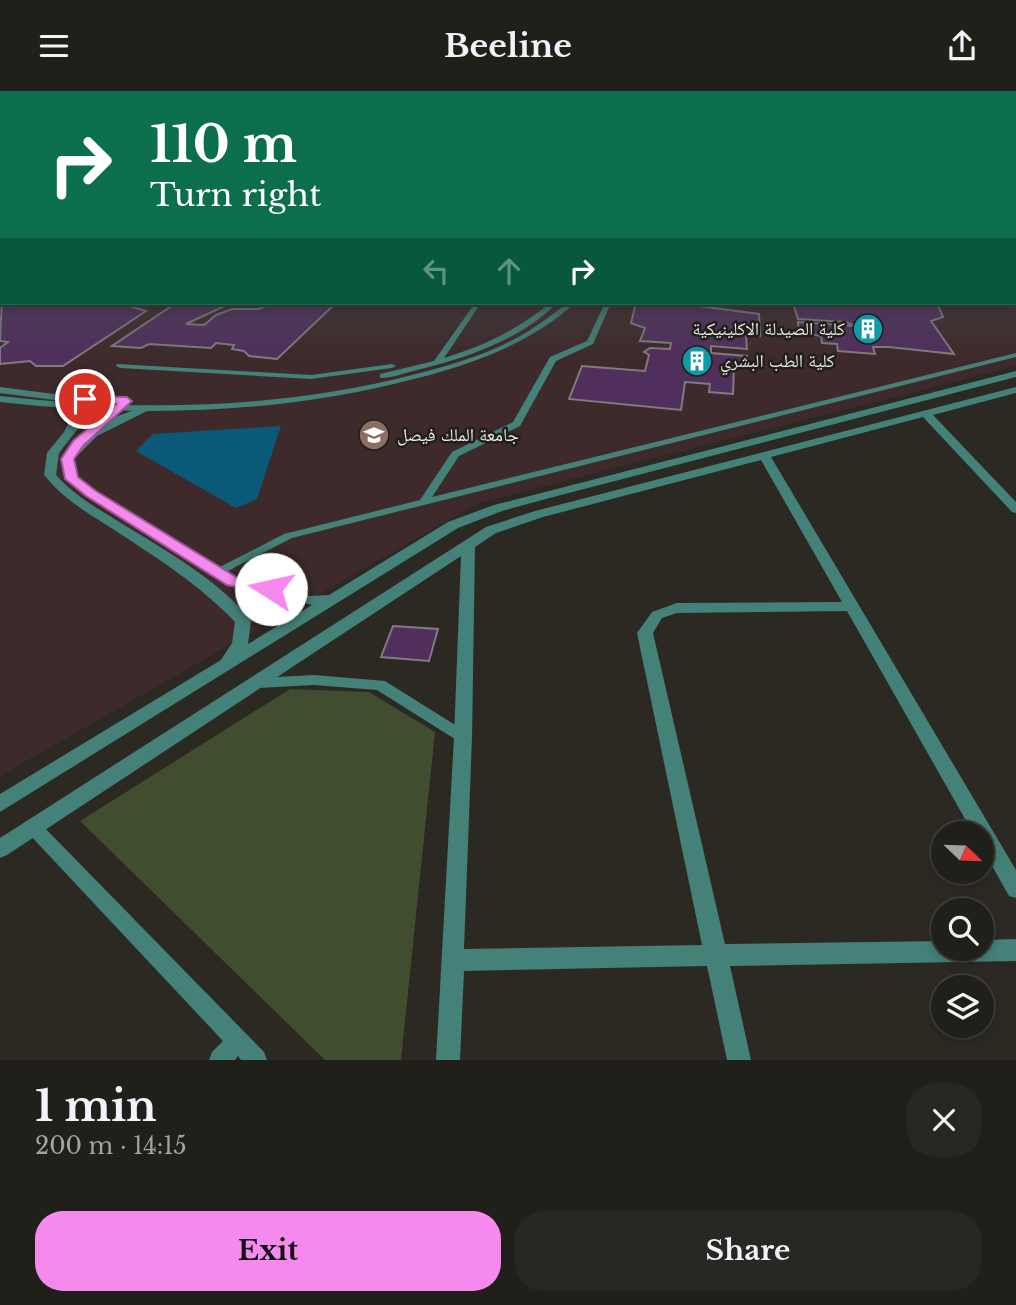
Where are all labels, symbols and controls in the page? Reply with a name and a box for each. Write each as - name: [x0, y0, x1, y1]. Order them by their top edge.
- text: Beeline: [444, 26, 572, 66]
- icon: menu: [35, 27, 73, 65]
- icon: share: [943, 27, 981, 65]
- text: 110 m: [150, 114, 297, 175]
- icon: right: [35, 119, 126, 210]
- text: Turn right: [150, 175, 321, 215]
- icon: left: [417, 252, 455, 290]
- icon: ahead: [490, 252, 528, 290]
- icon: right: [563, 252, 601, 290]
- building icon: كلية الصيدلة الاكلينيكية: [851, 312, 885, 346]
- place label: كلية الصيدلة الاكلينيكية: [693, 318, 846, 340]
- building icon: كلية الطب البشري: [680, 344, 714, 378]
- place label: كلية الطب البشري: [720, 350, 835, 376]
- pin: [55, 369, 115, 429]
- icon: arrive: [66, 380, 104, 418]
- school or university icon: جامعة الملك فيصل: [357, 418, 391, 452]
- place label: جامعة الملك فيصل: [397, 424, 519, 446]
- position arrow: [234, 552, 308, 626]
- north arrow: [931, 821, 994, 884]
- map controls: [931, 821, 994, 1038]
- button: search: [931, 898, 994, 961]
- button: layers: [931, 975, 994, 1038]
- text: 1 min: [35, 1080, 157, 1132]
- button: close: [907, 1083, 981, 1157]
- text: 200 m · 14:15: [35, 1132, 187, 1160]
- button: Exit: [35, 1211, 501, 1291]
- button: Share: [515, 1211, 981, 1291]

